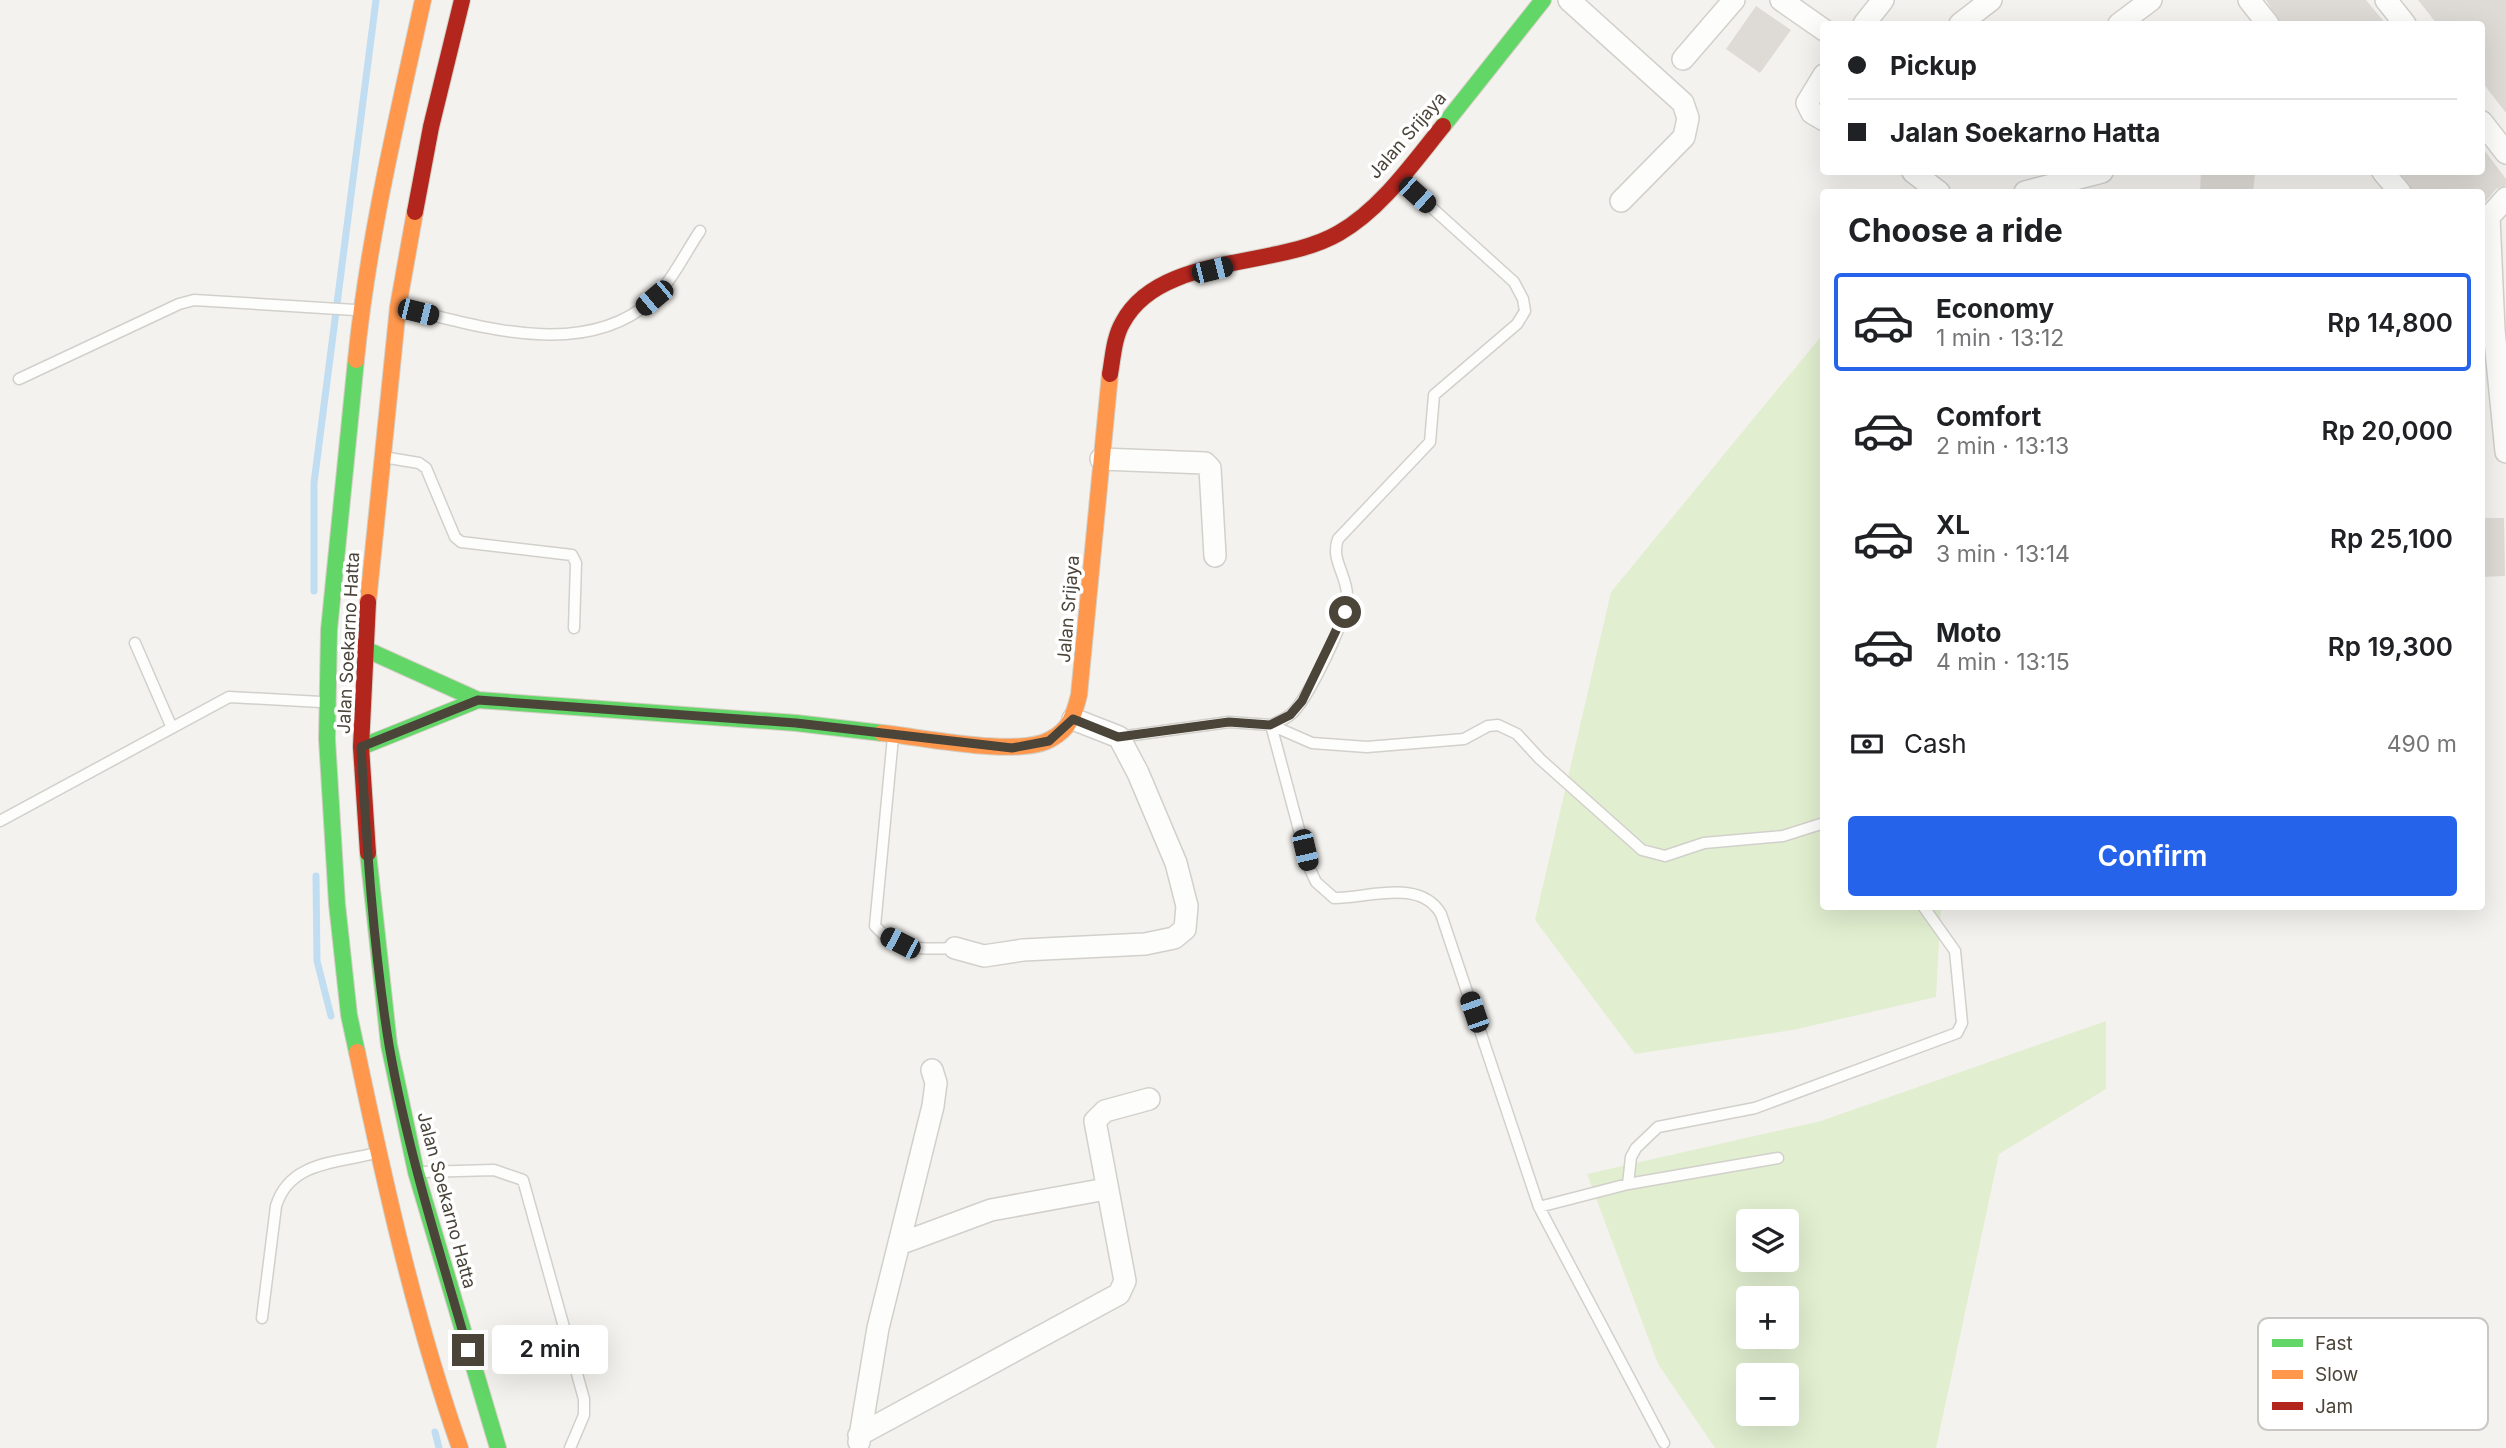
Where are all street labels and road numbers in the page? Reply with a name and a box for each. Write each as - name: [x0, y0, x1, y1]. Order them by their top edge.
- street label: Jalan Srijaya: [1364, 87, 1450, 183]
- street label: Jalan Soekarno Hatta: [333, 552, 363, 734]
- street label: Jalan Srijaya: [1053, 554, 1083, 664]
- street label: Jalan Soekarno Hatta: [413, 1109, 481, 1291]

